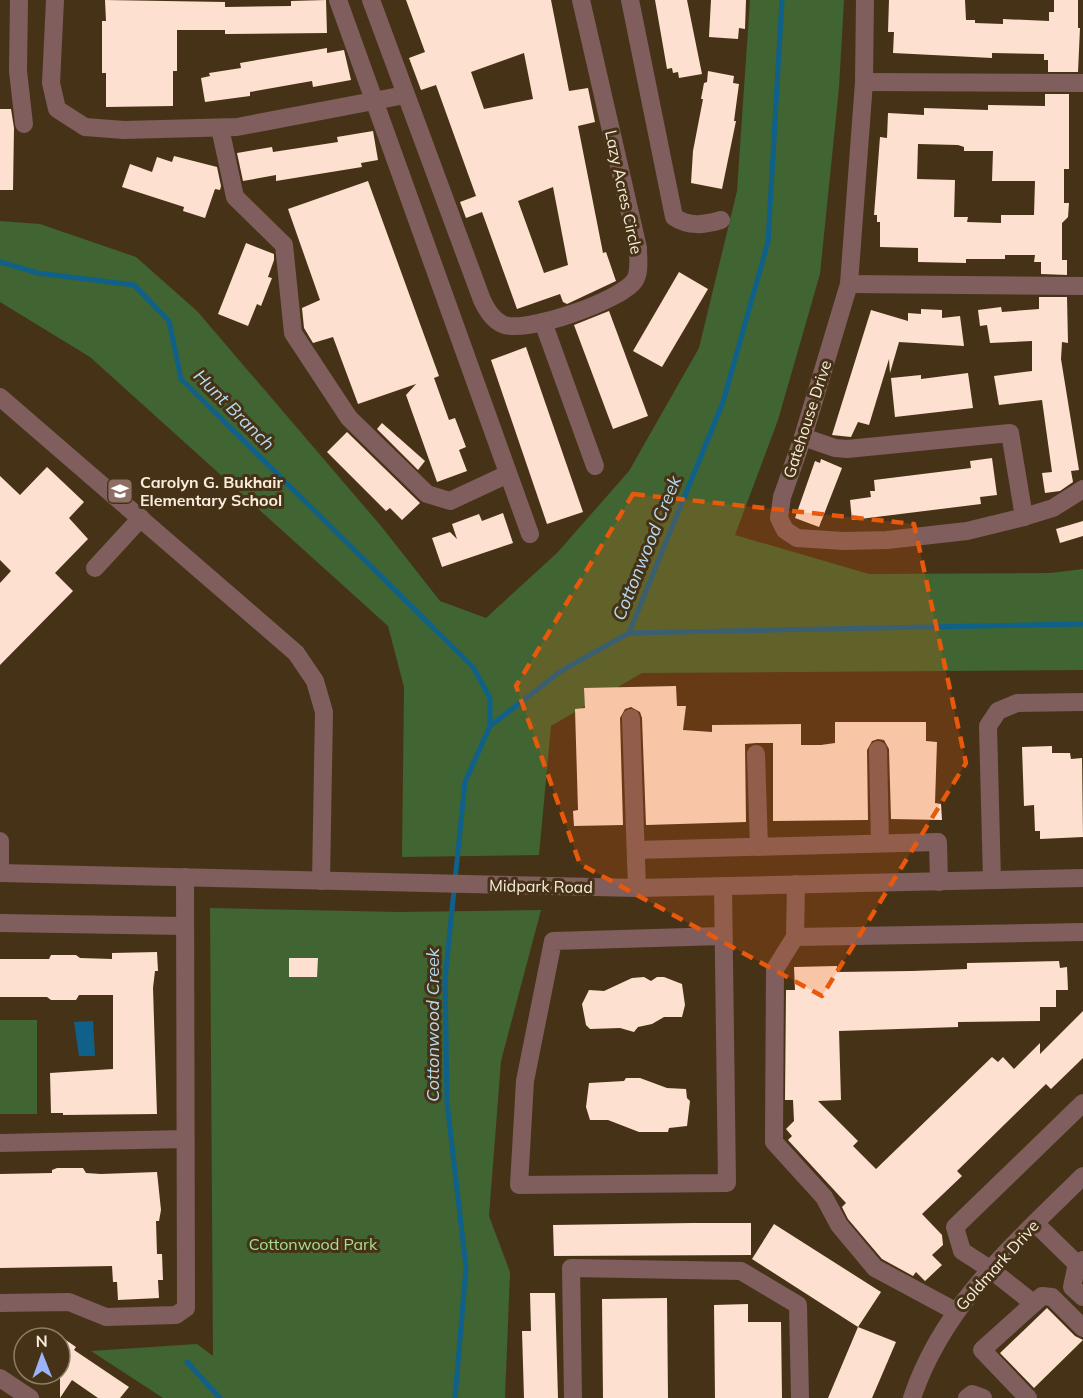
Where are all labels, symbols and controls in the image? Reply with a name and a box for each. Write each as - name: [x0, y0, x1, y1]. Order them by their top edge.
- street label: Lazy Acres Circle: [601, 128, 647, 256]
- street label: Gatehouse Drive: [779, 358, 835, 480]
- water label: Hunt Branch: [189, 364, 280, 455]
- water label: Cottonwood Creek: [607, 471, 686, 624]
- place label: Carolyn G. Bukhair Elementary School: [140, 472, 283, 510]
- school or university icon: Carolyn G. Bukhair Elementary School: [105, 476, 135, 506]
- street label: Midpark Road: [489, 875, 593, 897]
- water label: Cottonwood Creek: [421, 947, 444, 1102]
- street label: Goldmark Drive: [951, 1216, 1043, 1314]
- park label: Cottonwood Park: [249, 1234, 378, 1254]
- north arrow: [12, 1326, 72, 1386]
- text: N: [36, 1331, 48, 1351]

